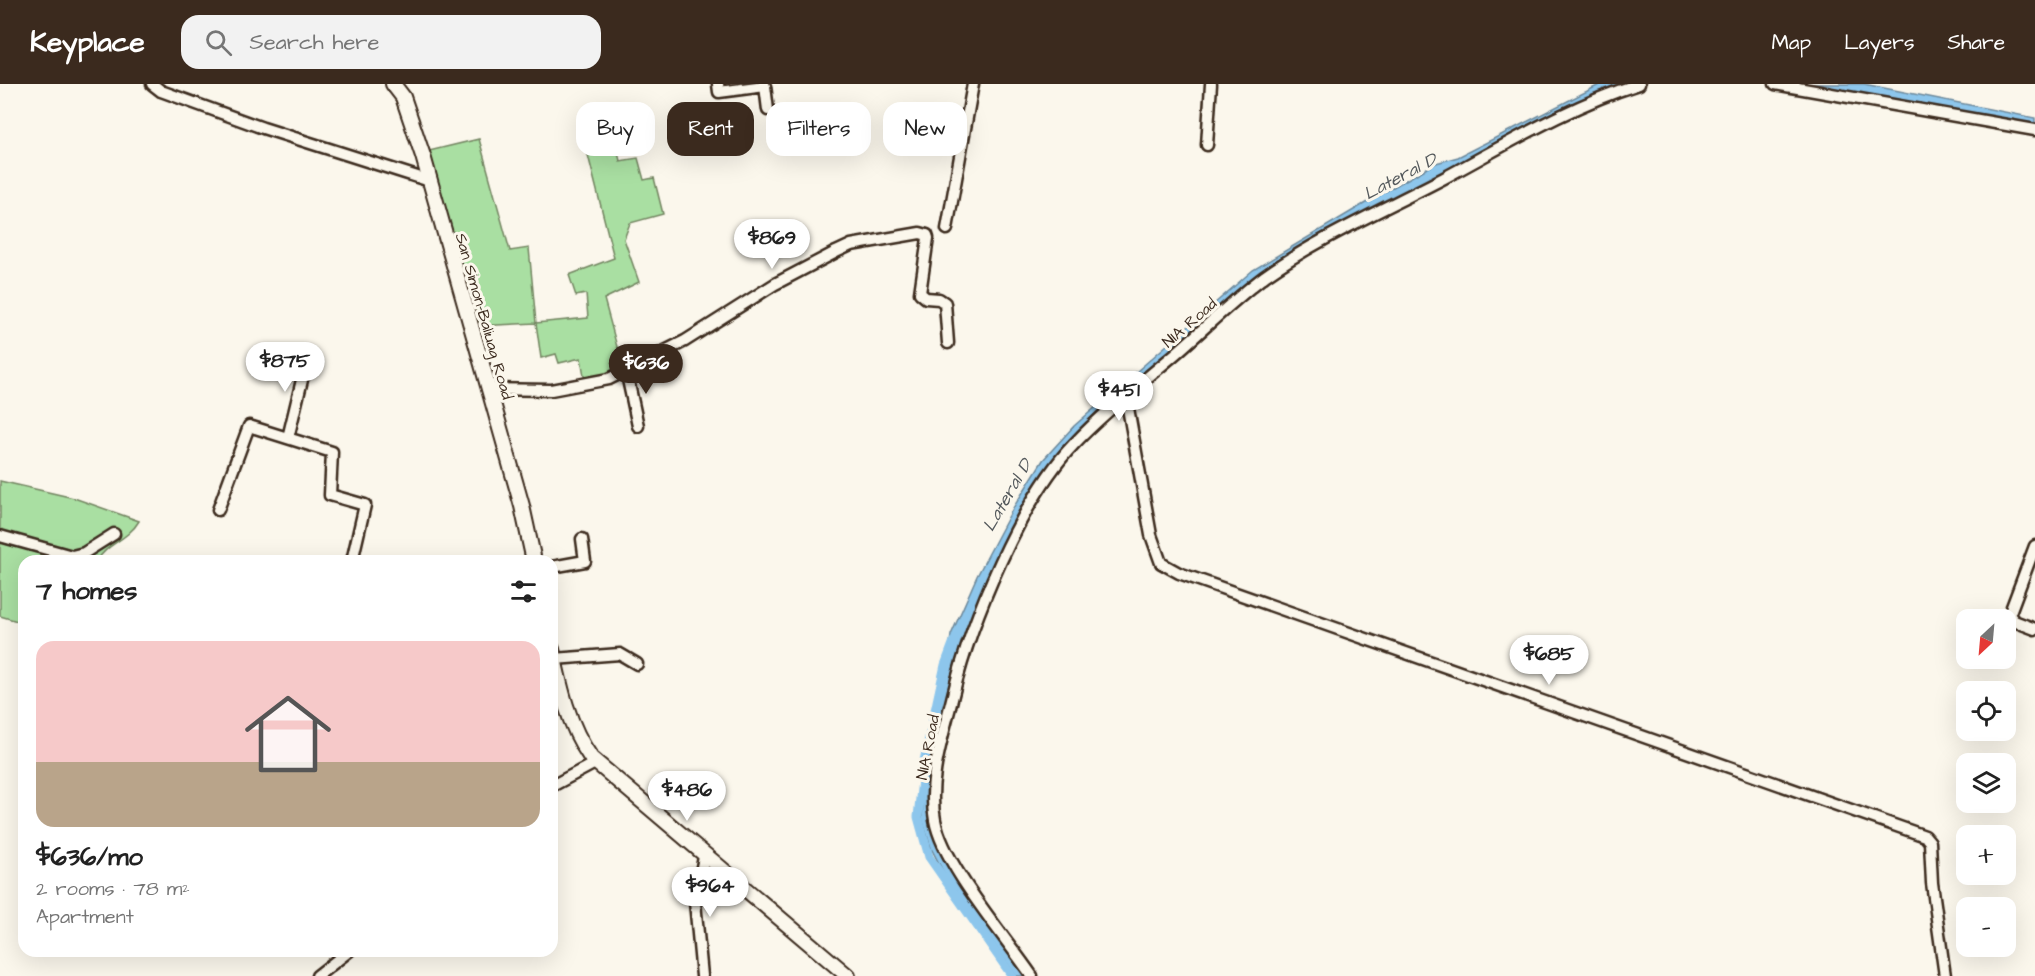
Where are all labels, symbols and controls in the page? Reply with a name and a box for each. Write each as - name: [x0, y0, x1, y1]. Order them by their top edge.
- search box: [181, 15, 601, 69]
- text: Keyplace: [30, 23, 145, 62]
- icon: search: [202, 26, 235, 59]
- text: Search here: [250, 27, 379, 58]
- text: Map: [1771, 28, 1811, 57]
- text: Layers: [1844, 28, 1914, 57]
- text: Share: [1947, 28, 2005, 57]
- chip: Buy: [576, 102, 655, 156]
- chip: Rent: [667, 102, 754, 156]
- chip: Filters: [766, 102, 871, 156]
- chip: New: [883, 102, 967, 156]
- water label: Lateral D: [1359, 146, 1443, 206]
- pin: $869: [736, 219, 808, 270]
- text: $869: [748, 224, 796, 252]
- street label: San Simon-Baliuag Road: [449, 231, 518, 402]
- street label: NIA Road: [1158, 293, 1222, 353]
- pin: $875: [249, 342, 321, 393]
- pin: $636: [610, 344, 682, 395]
- text: $875: [260, 347, 310, 375]
- text: $636: [623, 349, 669, 377]
- pin: $451: [1083, 371, 1155, 422]
- text: $451: [1098, 376, 1140, 404]
- water label: Lateral D: [977, 453, 1039, 536]
- text: 7 homes: [36, 573, 137, 609]
- icon: filters: [507, 575, 540, 608]
- north arrow: [1956, 609, 2016, 669]
- map controls: [1956, 609, 2016, 957]
- pin: $685: [1513, 635, 1585, 686]
- text: $685: [1524, 640, 1574, 668]
- icon: home: [234, 680, 342, 788]
- button: locate: [1956, 681, 2016, 741]
- street label: NIA Road: [911, 713, 945, 782]
- button: layers: [1956, 753, 2016, 813]
- pin: $486: [651, 771, 723, 822]
- text: $486: [662, 776, 712, 804]
- button: +: [1956, 825, 2016, 885]
- text: $636/mo: [36, 839, 143, 875]
- pin: $964: [674, 867, 746, 918]
- text: $964: [686, 872, 734, 900]
- text: 2 rooms · 78 m²: [36, 875, 190, 903]
- button: −: [1956, 897, 2016, 957]
- text: Apartment: [36, 903, 134, 931]

